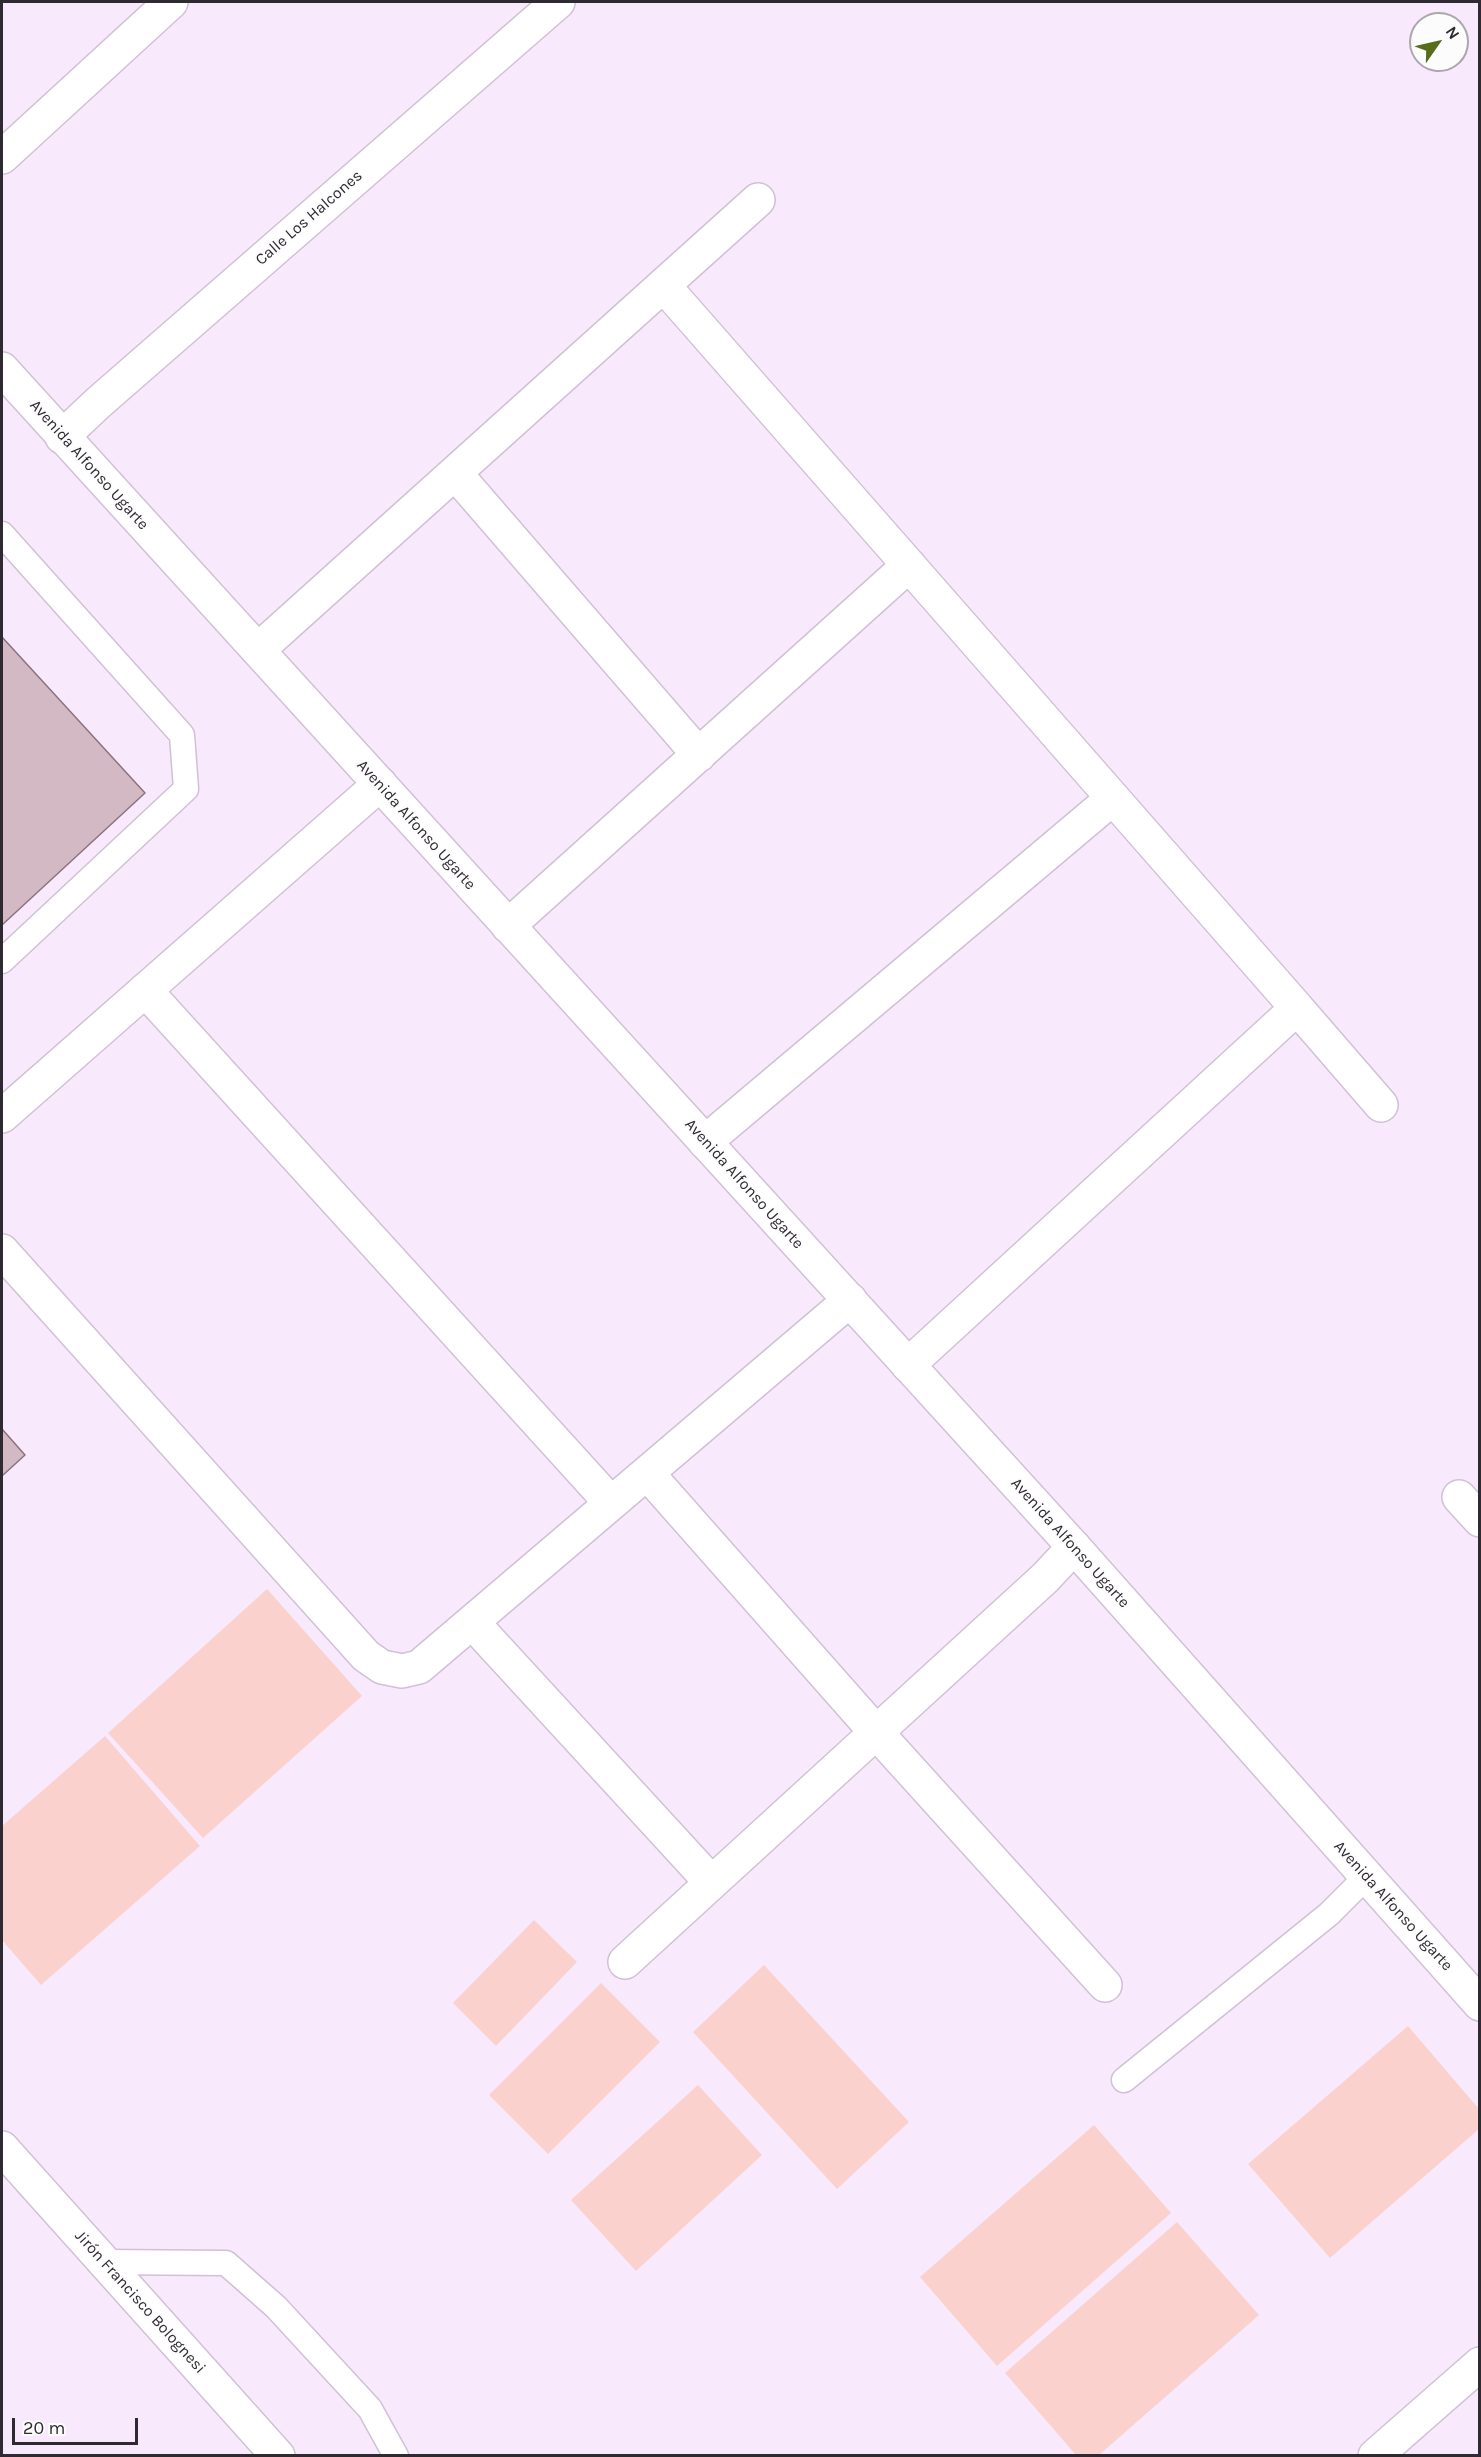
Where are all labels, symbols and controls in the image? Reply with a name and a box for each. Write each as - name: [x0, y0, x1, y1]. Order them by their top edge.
- north arrow: [1409, 12, 1469, 72]
- text: N: [1442, 23, 1464, 43]
- street label: Calle Los Halcones: [252, 166, 366, 270]
- street label: Avenida Alfonso Ugarte: [26, 396, 152, 534]
- street label: Avenida Alfonso Ugarte: [353, 756, 479, 894]
- street label: Avenida Alfonso Ugarte: [681, 1115, 807, 1253]
- street label: Avenida Alfonso Ugarte: [1007, 1474, 1133, 1612]
- street label: Avenida Alfonso Ugarte: [1330, 1837, 1456, 1975]
- street label: Jirón Francisco Bolognesi: [71, 2226, 209, 2378]
- scale bar: [15, 2406, 141, 2444]
- text: 20 m: [23, 2417, 65, 2439]

